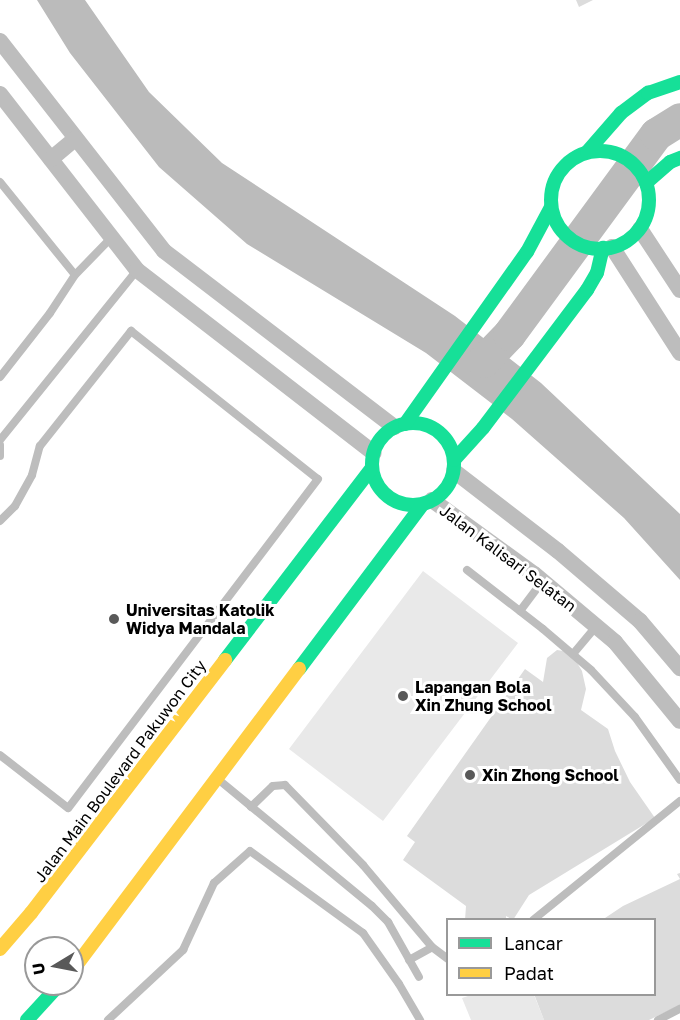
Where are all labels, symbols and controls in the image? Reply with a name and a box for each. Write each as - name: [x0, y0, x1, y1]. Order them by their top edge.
- street label: Jalan Kalisari Selatan: [436, 500, 580, 616]
- place label: Universitas Katolik Widya Mandala: [126, 600, 274, 638]
- marker: Universitas Katolik Widya Mandala: [107, 612, 121, 626]
- street label: Jalan Main Boulevard Pakuwon City: [30, 656, 210, 886]
- place label: Lapangan Bola Xin Zhung School: [415, 677, 552, 715]
- marker: Lapangan Bola Xin Zhung School: [396, 689, 410, 703]
- place label: Xin Zhong School: [482, 765, 619, 785]
- marker: Xin Zhong School: [463, 768, 477, 782]
- legend: [446, 918, 656, 996]
- text: Lancar: [504, 932, 563, 954]
- north arrow: [24, 936, 84, 996]
- text: U: [27, 961, 49, 976]
- text: Padat: [504, 962, 554, 984]

